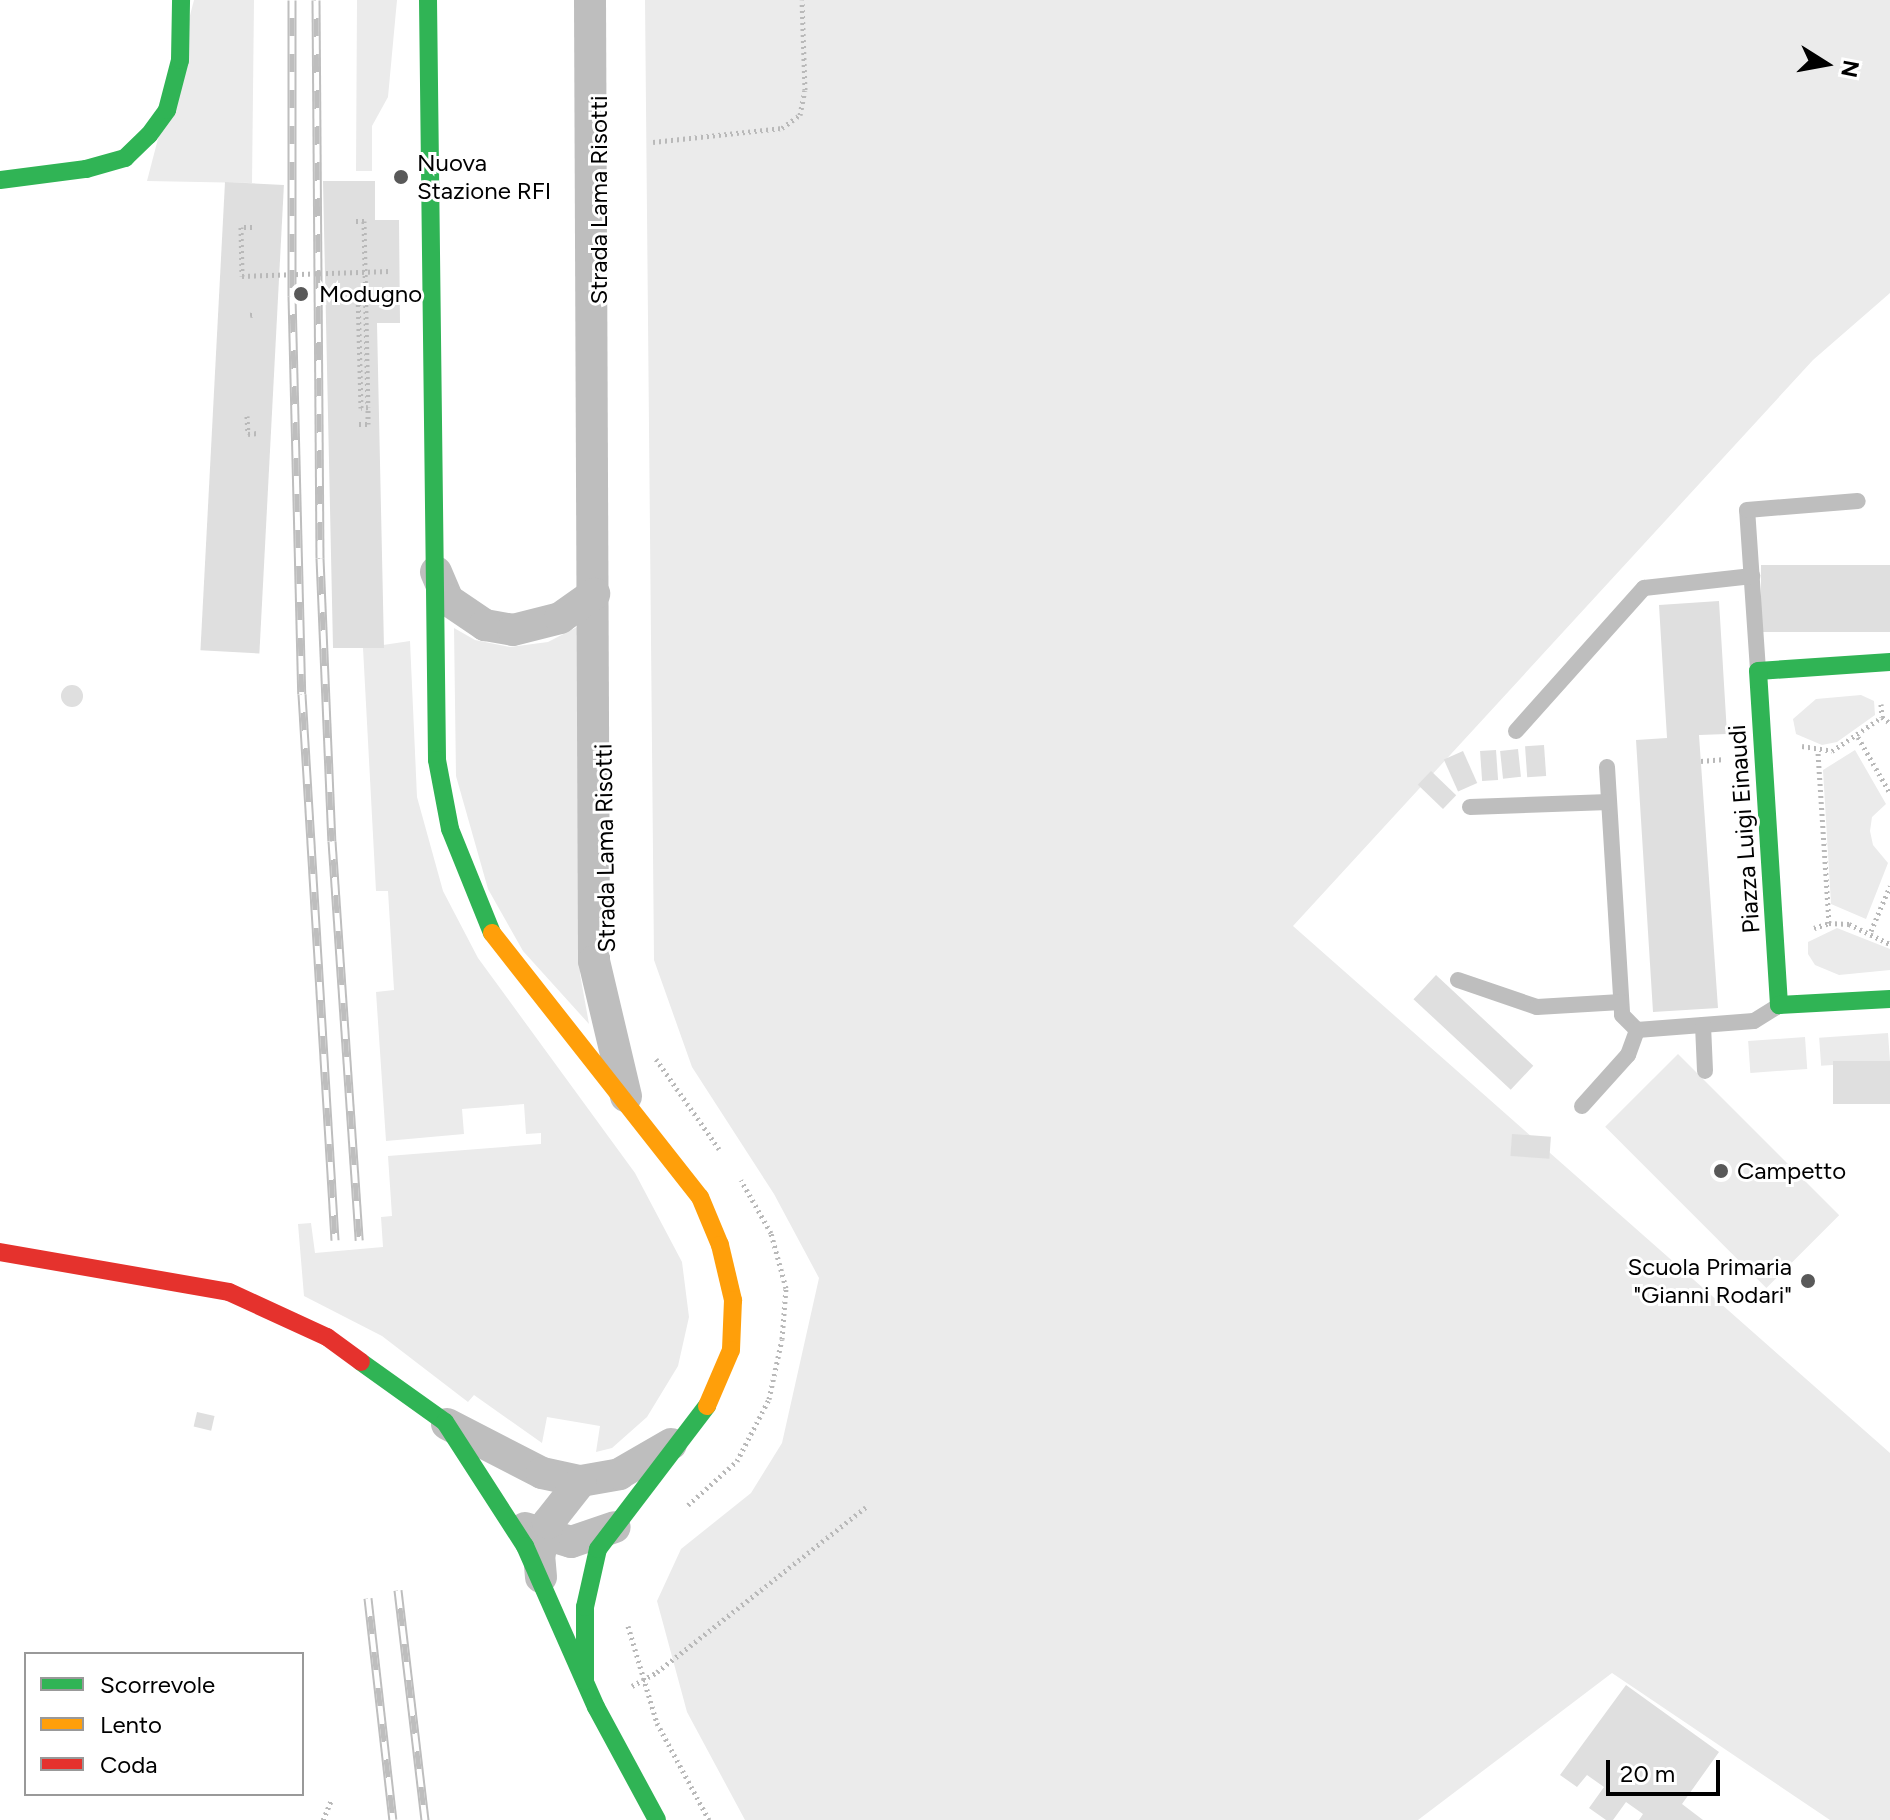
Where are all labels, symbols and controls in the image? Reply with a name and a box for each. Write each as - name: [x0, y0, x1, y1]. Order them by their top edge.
- north arrow: [1786, 24, 1866, 104]
- text: N: [1835, 58, 1865, 80]
- street label: Strada Lama Risotti: [585, 95, 613, 305]
- place label: Nuova Stazione RFI: [417, 149, 551, 205]
- marker: Nuova Stazione RFI: [392, 168, 410, 186]
- place label: Modugno: [319, 280, 422, 308]
- marker: Modugno: [290, 283, 312, 305]
- street label: Piazza Luigi Einaudi: [1722, 724, 1766, 934]
- street label: Strada Lama Risotti: [589, 743, 621, 953]
- place label: Campetto: [1737, 1157, 1846, 1185]
- marker: Campetto: [1712, 1162, 1730, 1180]
- place label: Scuola Primaria "Gianni Rodari": [1627, 1253, 1792, 1309]
- marker: Scuola Primaria "Gianni Rodari": [1799, 1272, 1817, 1290]
- legend: [24, 1652, 304, 1796]
- text: Scorrevole: [100, 1670, 215, 1699]
- text: Lento: [100, 1710, 162, 1739]
- scale bar: [1610, 1744, 1724, 1794]
- text: Coda: [100, 1750, 158, 1779]
- text: 20 m: [1620, 1759, 1675, 1788]

